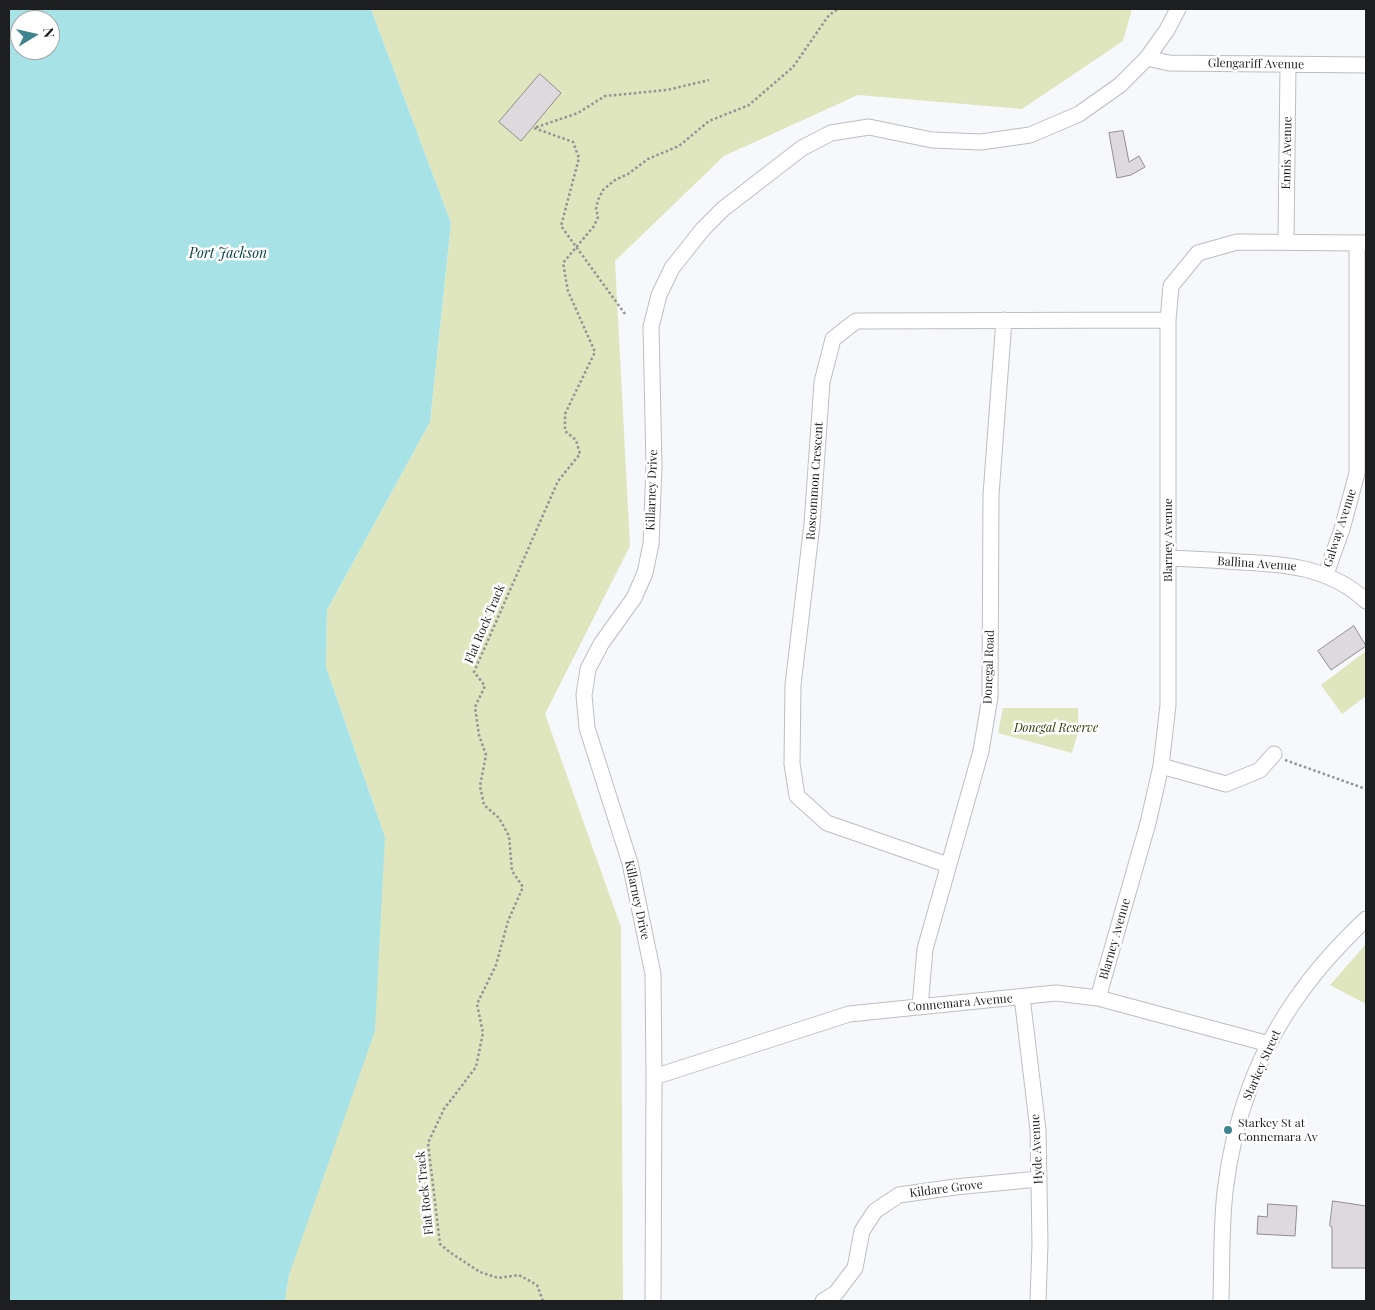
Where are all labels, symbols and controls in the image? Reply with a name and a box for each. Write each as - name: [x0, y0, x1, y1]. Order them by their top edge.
- north arrow: [10, 10, 60, 60]
- text: N: [39, 26, 59, 39]
- street label: Glengariff Avenue: [1208, 56, 1304, 72]
- street label: Ennis Avenue: [1279, 116, 1295, 190]
- water label: Port Jackson: [189, 246, 267, 262]
- street label: Roscommon Crescent: [804, 422, 826, 540]
- street label: Killarney Drive: [643, 449, 661, 531]
- street label: Galway Avenue: [1321, 487, 1359, 569]
- street label: Blarney Avenue: [1161, 498, 1175, 582]
- street label: Ballina Avenue: [1217, 554, 1297, 574]
- street label: Flat Rock Track: [462, 582, 508, 666]
- street label: Donegal Road: [981, 630, 997, 704]
- park label: Donegal Reserve: [1014, 721, 1098, 735]
- street label: Killarney Drive: [622, 859, 652, 941]
- street label: Blarney Avenue: [1097, 897, 1133, 981]
- street label: Connemara Avenue: [907, 991, 1013, 1015]
- street label: Starkey Street: [1240, 1028, 1284, 1102]
- street label: Hyde Avenue: [1028, 1113, 1046, 1185]
- place label: Starkey St at Connemara Av: [1238, 1116, 1318, 1144]
- marker: Starkey St at Connemara Av: [1222, 1124, 1234, 1136]
- street label: Flat Rock Track: [413, 1150, 437, 1236]
- street label: Kildare Grove: [909, 1177, 983, 1201]

